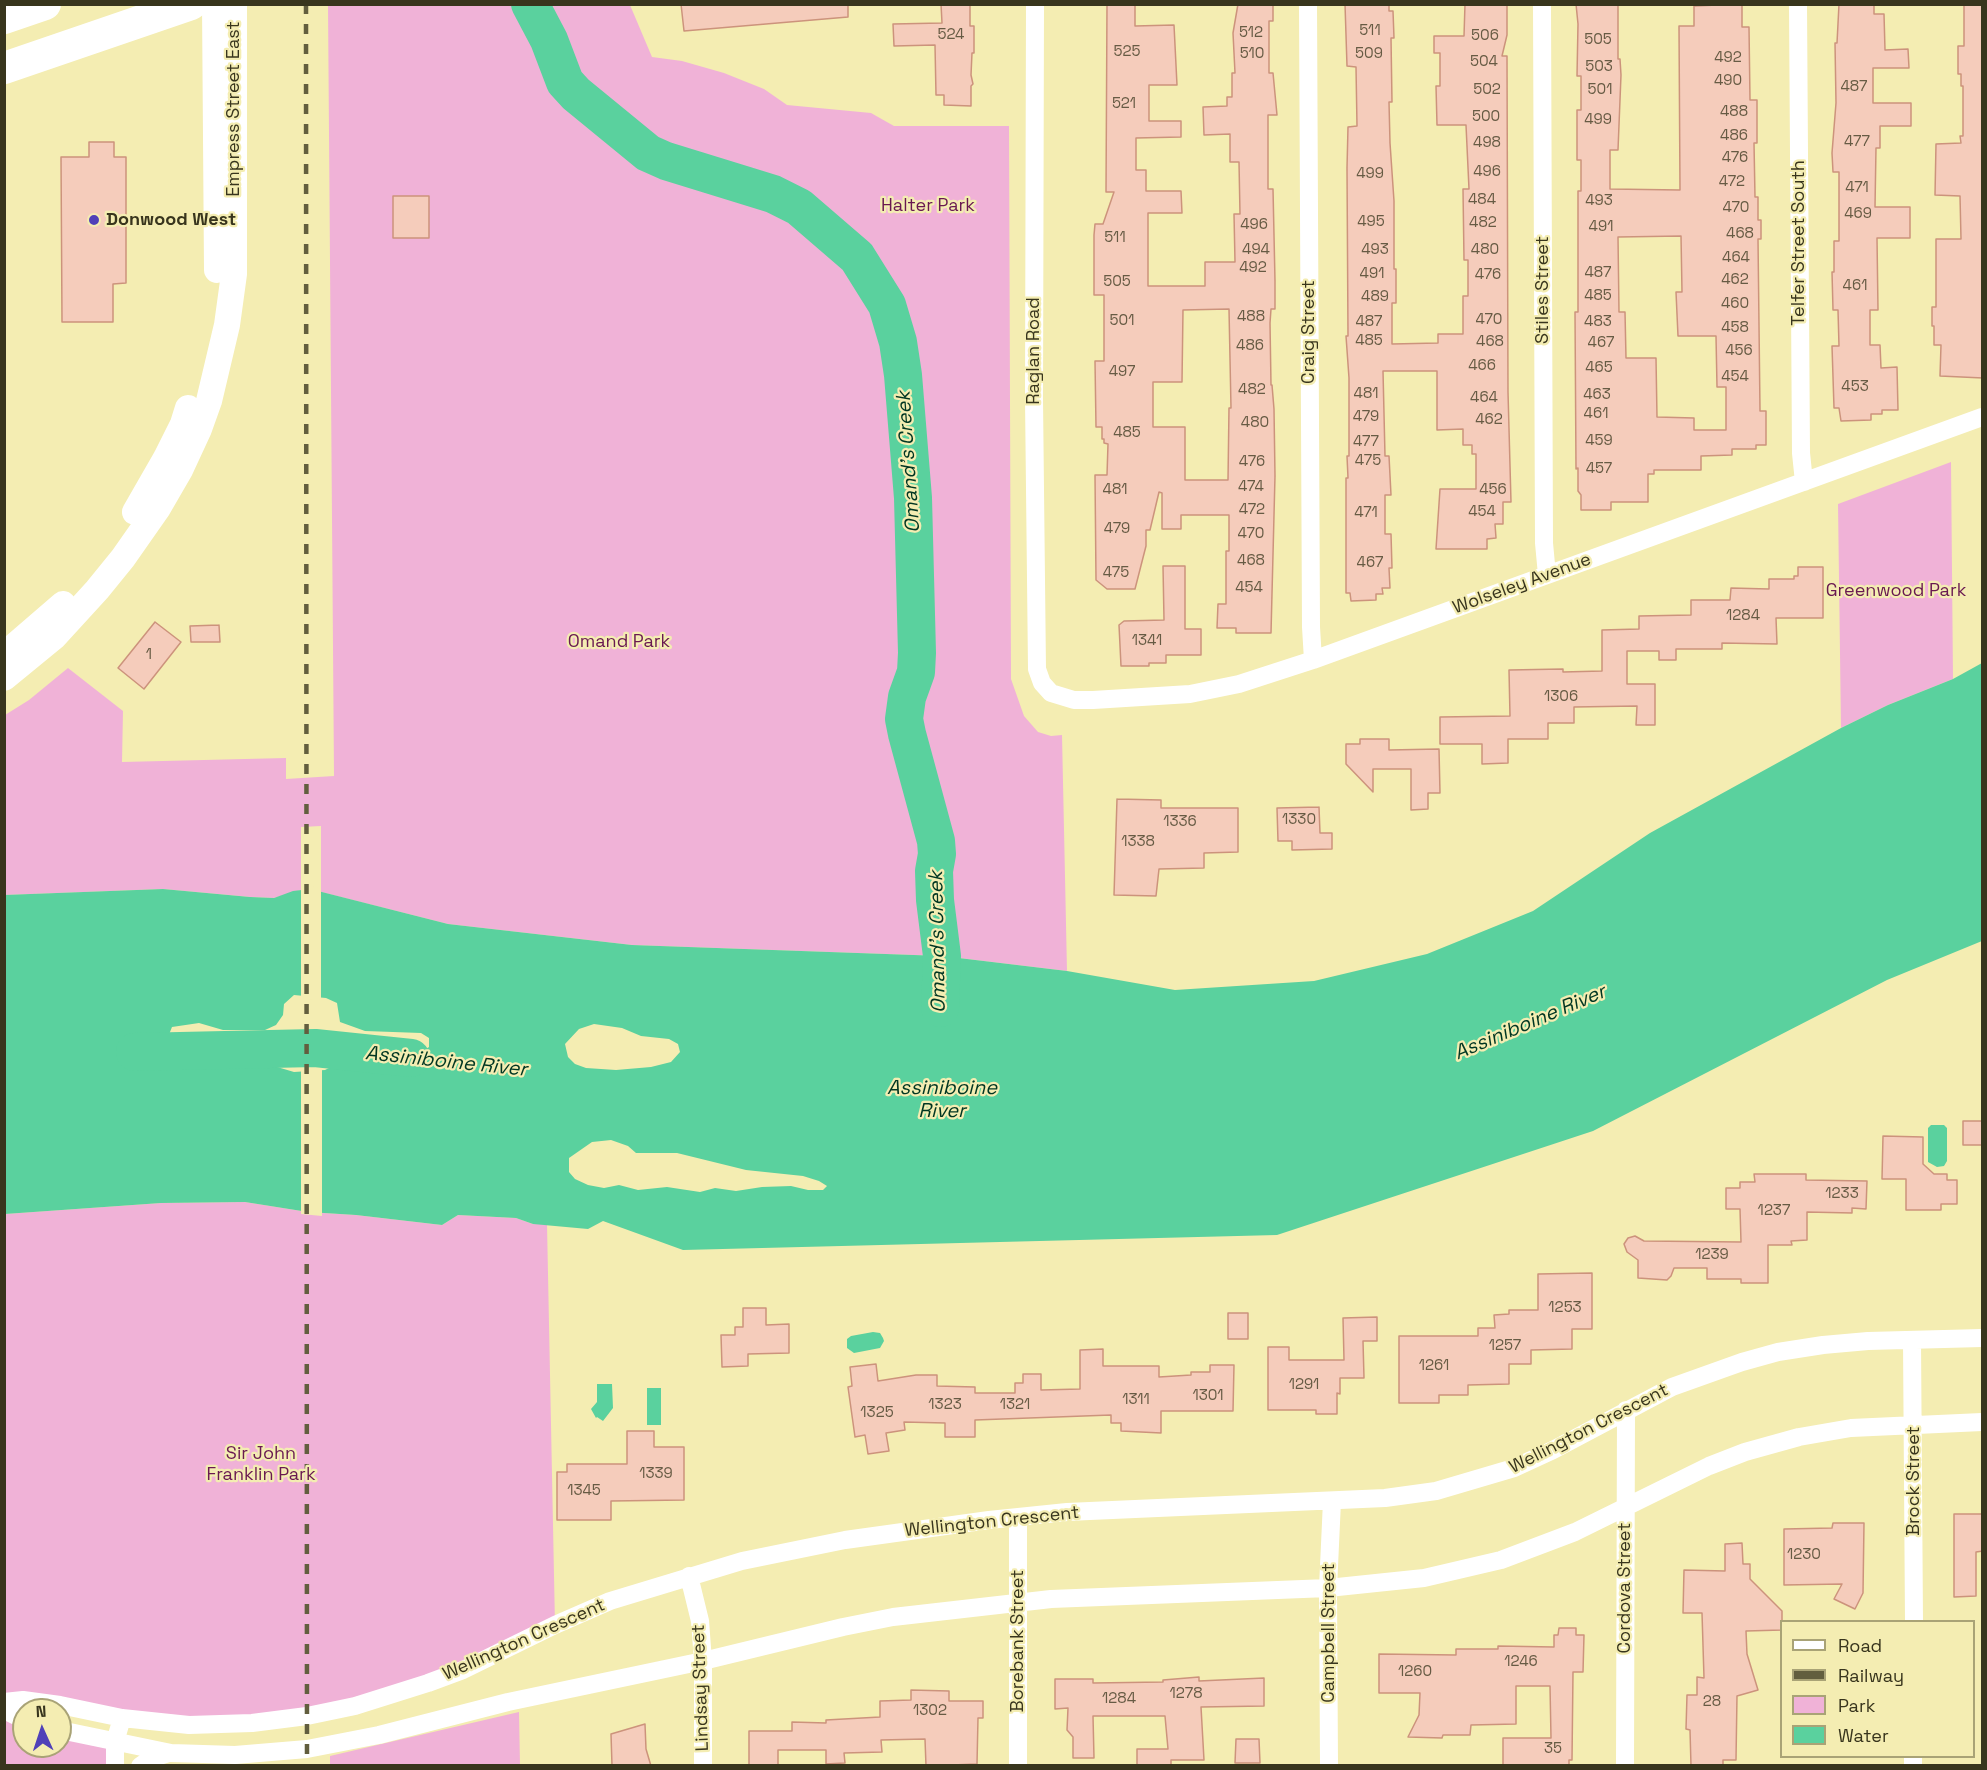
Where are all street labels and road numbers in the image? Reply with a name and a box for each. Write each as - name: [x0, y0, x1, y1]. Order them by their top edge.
- street label: Empress Street East: [223, 21, 245, 197]
- street label: Telfer Street South: [1788, 160, 1810, 326]
- street label: Stiles Street: [1532, 236, 1554, 344]
- street label: Craig Street: [1298, 280, 1320, 384]
- street label: Raglan Road: [1023, 297, 1045, 405]
- street label: Wolseley Avenue: [1450, 549, 1594, 619]
- street label: Wellington Crescent: [1506, 1380, 1672, 1478]
- street label: Brock Street: [1903, 1426, 1925, 1536]
- street label: Wellington Crescent: [904, 1502, 1080, 1542]
- street label: Cordova Street: [1614, 1523, 1636, 1653]
- street label: Campbell Street: [1318, 1563, 1340, 1703]
- street label: Borebank Street: [1007, 1570, 1029, 1712]
- street label: Wellington Crescent: [440, 1594, 608, 1686]
- street label: Lindsay Street: [688, 1624, 714, 1752]

